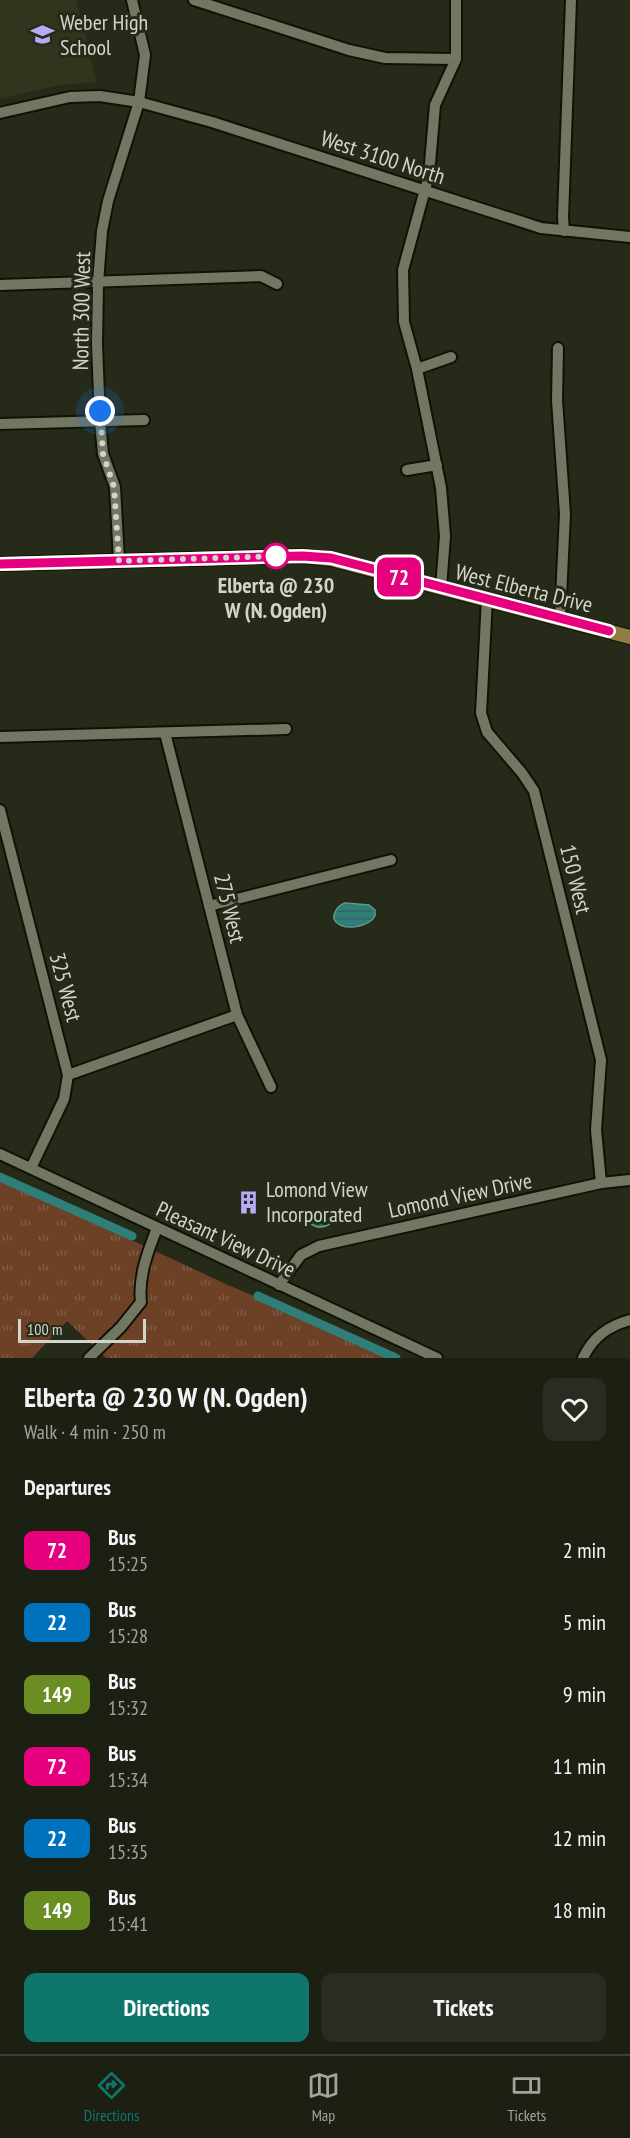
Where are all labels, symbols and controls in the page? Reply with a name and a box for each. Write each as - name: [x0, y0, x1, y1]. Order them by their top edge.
- place label: Weber High School: [60, 8, 148, 61]
- school or university icon: Weber High School: [29, 22, 55, 48]
- street label: West 3100 North: [317, 124, 449, 190]
- street label: North 300 West: [66, 251, 96, 371]
- your location: [85, 396, 115, 426]
- marker: Elberta @ 230 W (N. Ogden): [263, 543, 289, 569]
- street label: West Elberta Drive: [452, 557, 596, 619]
- line badge: 72: [372, 558, 426, 596]
- text: 72: [389, 564, 409, 591]
- place label: Elberta @ 230 W (N. Ogden): [218, 571, 334, 624]
- street label: 150 West: [554, 841, 598, 917]
- street label: 275 West: [208, 870, 252, 946]
- street label: 325 West: [43, 949, 89, 1025]
- street label: Lomond View Drive: [386, 1166, 534, 1224]
- place label: Lomond View Incorporated: [266, 1175, 368, 1228]
- building icon: Lomond View Incorporated: [235, 1189, 261, 1215]
- street label: Pleasant View Drive: [152, 1195, 300, 1283]
- scale bar: [18, 1316, 146, 1344]
- text: 100 m: [27, 1319, 62, 1339]
- text: Elberta @ 230 W (N. Ogden): [24, 1378, 308, 1415]
- button: heart: [543, 1378, 606, 1441]
- text: Walk · 4 min · 250 m: [24, 1419, 166, 1445]
- text: Departures: [24, 1473, 111, 1501]
- text: Bus: [108, 1523, 136, 1551]
- text: 2 min: [563, 1536, 606, 1564]
- text: 72: [47, 1537, 67, 1564]
- text: 15:25: [108, 1551, 148, 1577]
- text: Bus: [108, 1595, 136, 1623]
- text: 5 min: [563, 1608, 606, 1636]
- text: 22: [47, 1609, 67, 1636]
- text: 15:28: [108, 1623, 148, 1649]
- text: Bus: [108, 1667, 136, 1695]
- text: 9 min: [563, 1680, 606, 1708]
- text: 149: [42, 1681, 72, 1708]
- text: 15:32: [108, 1695, 148, 1721]
- text: Bus: [108, 1739, 136, 1767]
- text: 11 min: [553, 1752, 606, 1780]
- text: 72: [47, 1753, 67, 1780]
- text: 15:34: [108, 1767, 148, 1793]
- text: Bus: [108, 1811, 136, 1839]
- text: 12 min: [553, 1824, 606, 1852]
- text: 22: [47, 1825, 67, 1852]
- text: 15:35: [108, 1839, 148, 1865]
- text: Bus: [108, 1883, 136, 1911]
- text: 18 min: [553, 1896, 606, 1924]
- text: 149: [42, 1897, 72, 1924]
- text: 15:41: [108, 1911, 148, 1937]
- button: Directions: [24, 1973, 309, 2042]
- button: Tickets: [321, 1973, 606, 2042]
- tab: Directions: [84, 2069, 139, 2125]
- tab: Map: [307, 2069, 340, 2125]
- tab: Tickets: [507, 2069, 546, 2125]

